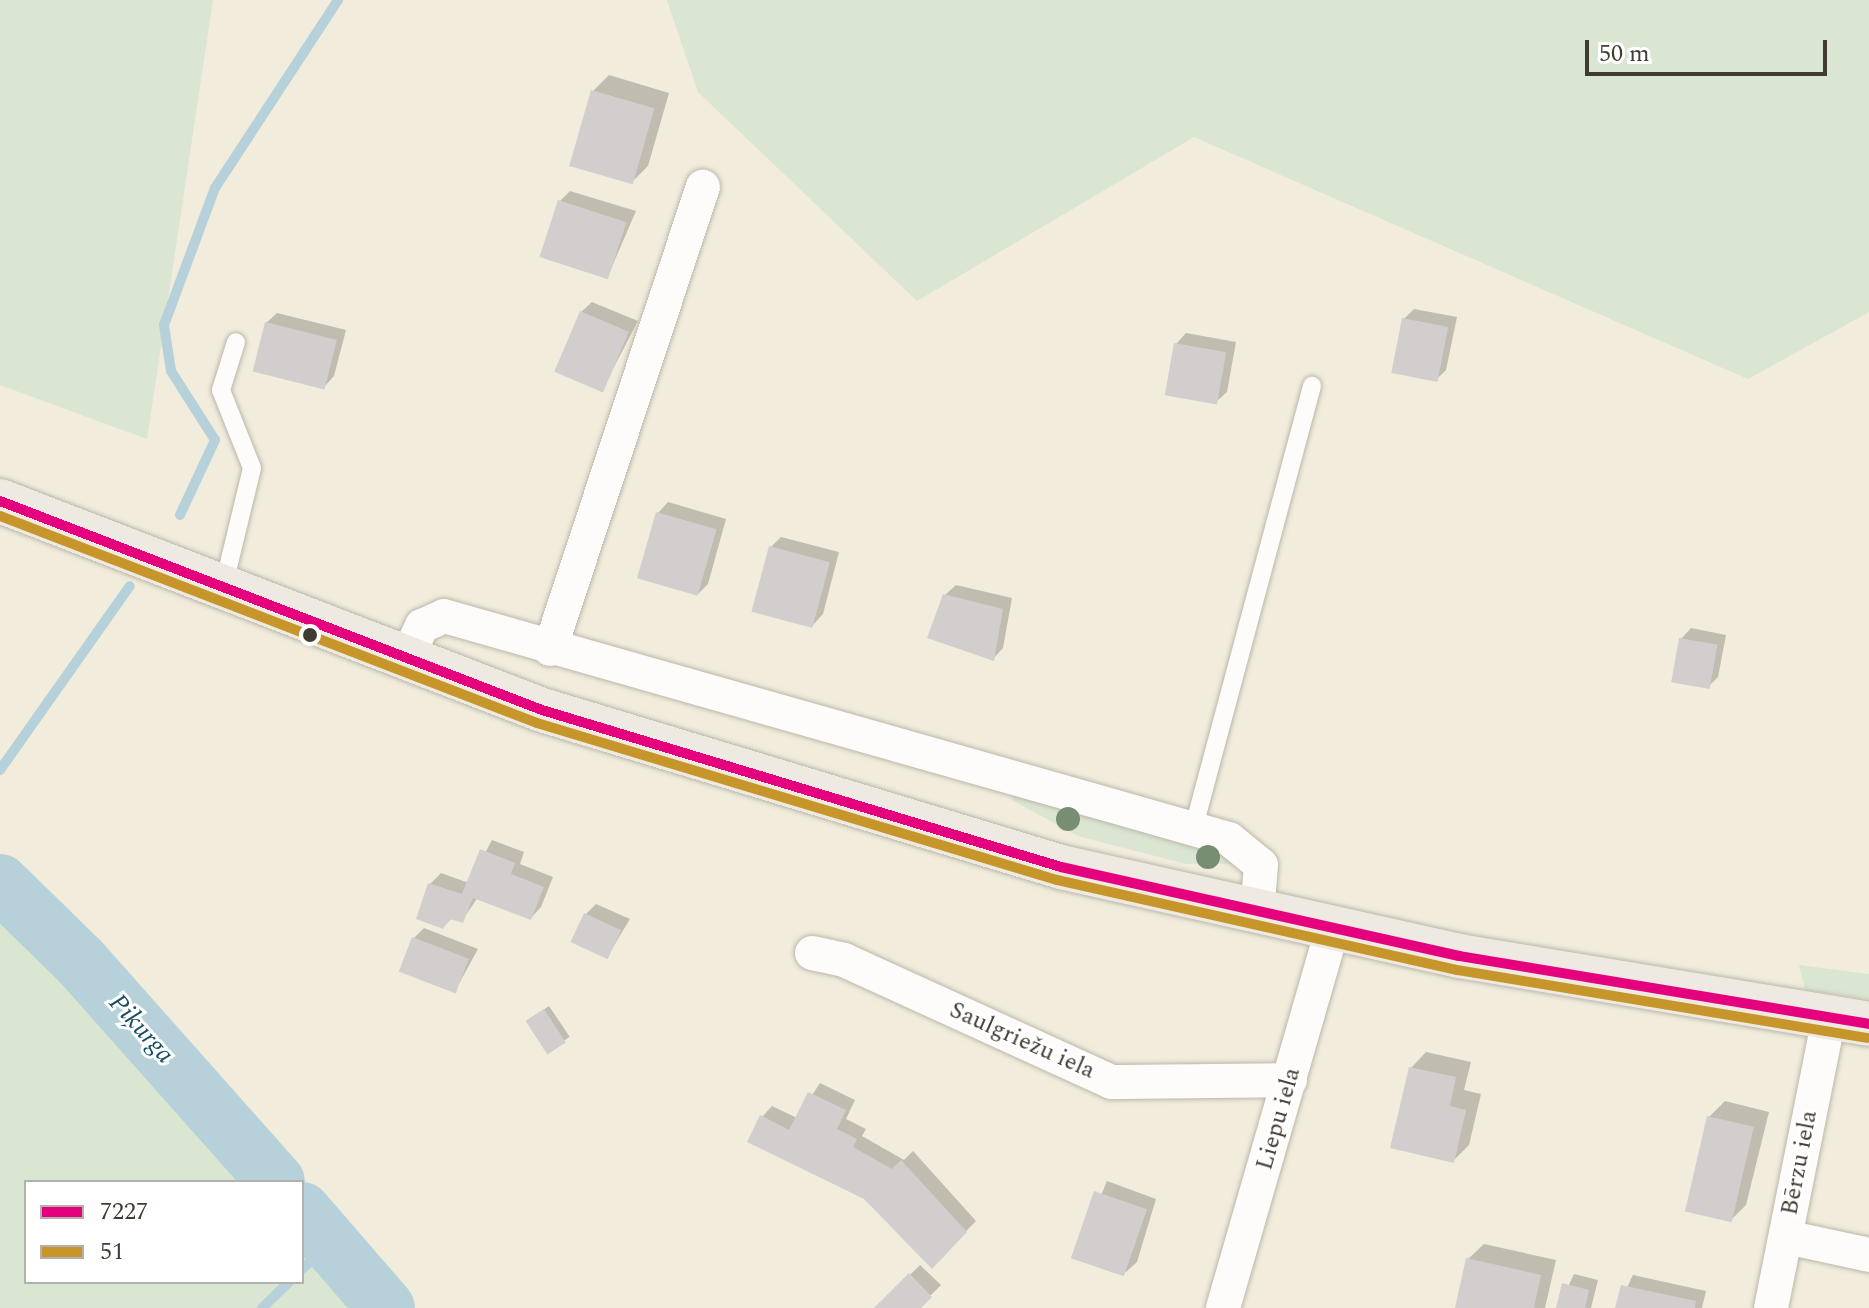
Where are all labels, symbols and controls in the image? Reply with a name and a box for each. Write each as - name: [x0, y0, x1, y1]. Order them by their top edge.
- scale bar: [1589, 24, 1831, 74]
- text: 50 m: [1599, 36, 1650, 72]
- unlabelled marker: [302, 627, 318, 643]
- water label: Piķurga: [102, 988, 180, 1070]
- street label: Saulgriežu iela: [945, 996, 1099, 1086]
- street label: Liepu iela: [1251, 1064, 1307, 1174]
- street label: Bērzu iela: [1776, 1108, 1824, 1218]
- legend: [24, 1180, 304, 1284]
- text: 7227: [100, 1194, 148, 1230]
- text: 51: [100, 1234, 124, 1270]

